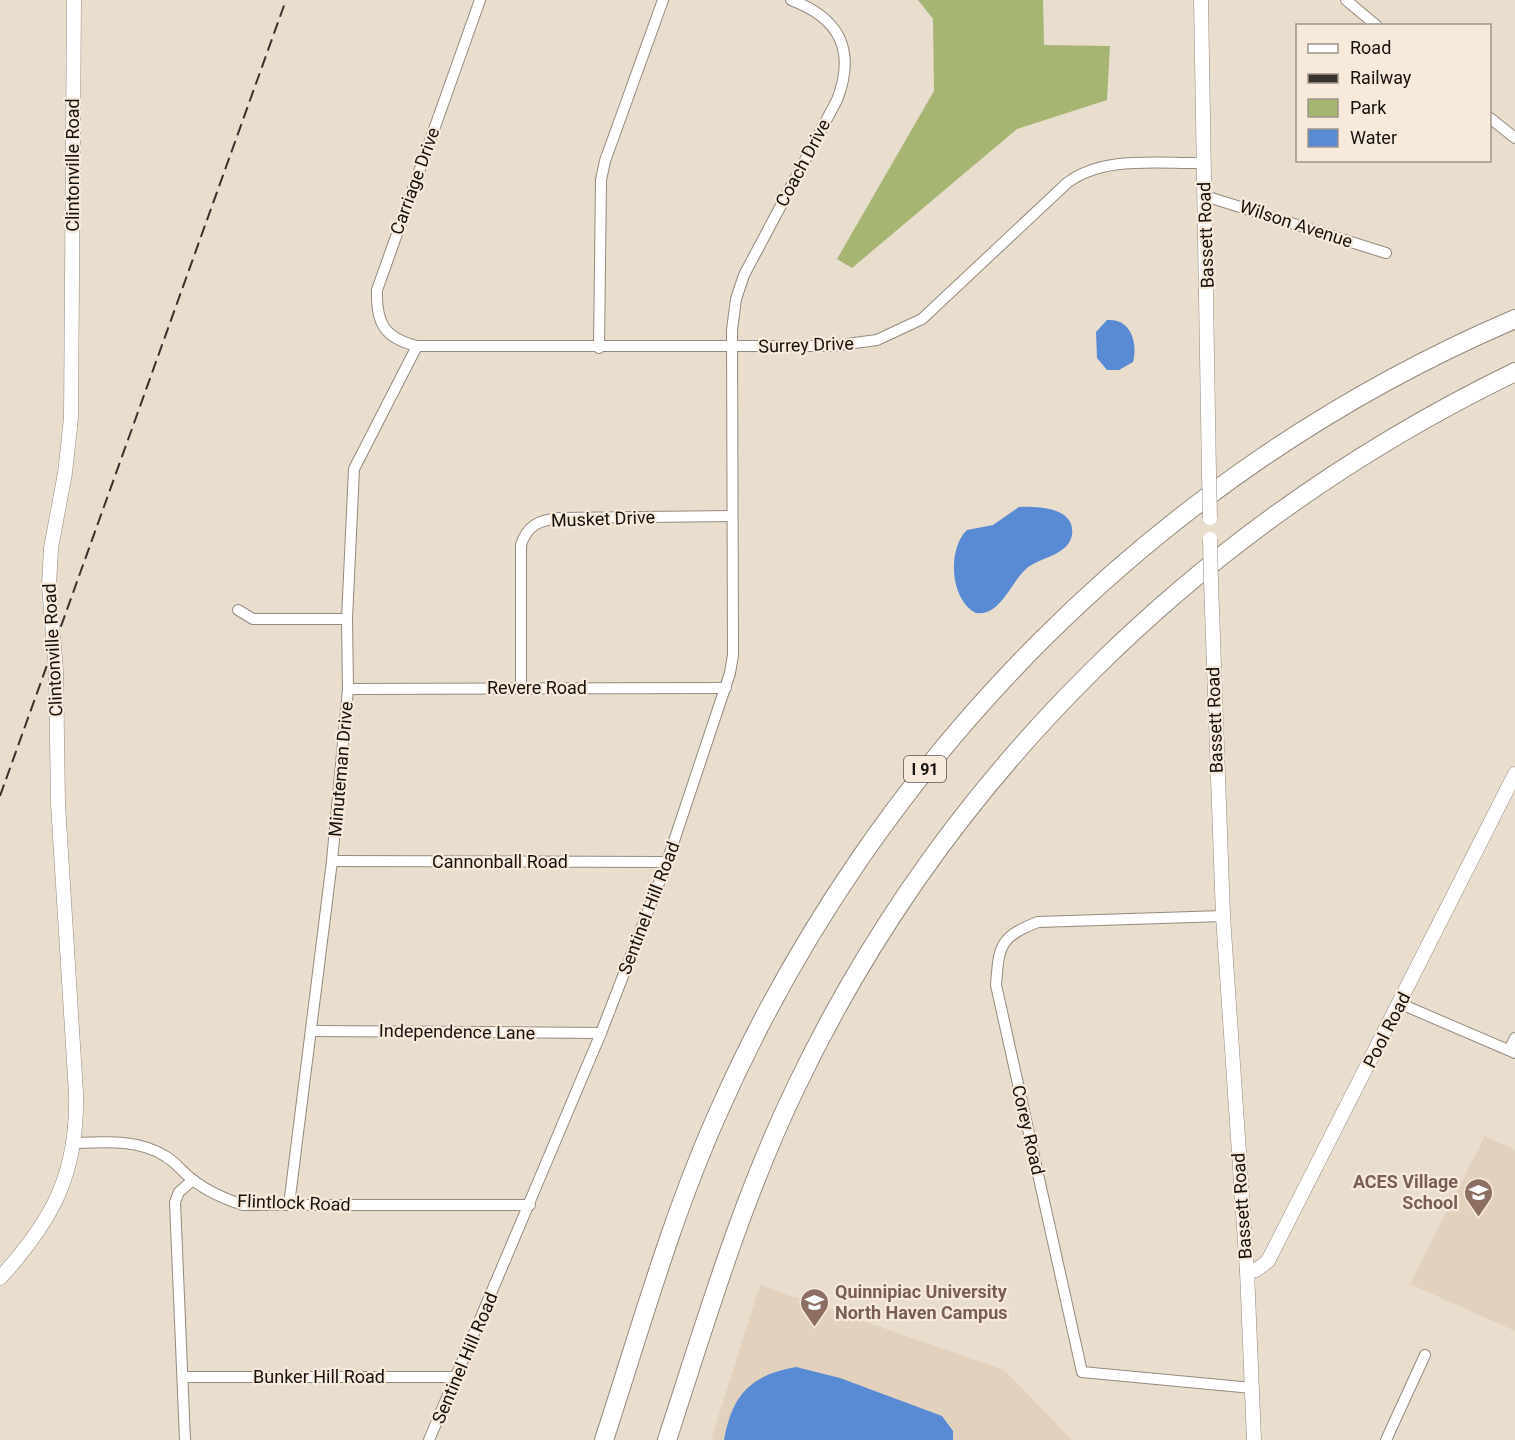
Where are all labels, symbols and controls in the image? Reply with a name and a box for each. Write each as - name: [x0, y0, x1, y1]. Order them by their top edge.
- legend: [1296, 24, 1491, 162]
- text: Road: [1350, 37, 1391, 58]
- text: Railway: [1350, 67, 1412, 88]
- text: Park: [1350, 97, 1387, 118]
- street label: Clintonville Road: [62, 98, 83, 232]
- street label: Coach Drive: [771, 115, 834, 210]
- street label: Carriage Drive: [385, 124, 444, 237]
- text: Water: [1350, 127, 1397, 148]
- street label: Bassett Road: [1193, 181, 1218, 289]
- street label: Wilson Avenue: [1237, 195, 1355, 252]
- street label: Surrey Drive: [758, 332, 854, 357]
- street label: Musket Drive: [551, 506, 655, 531]
- street label: Clintonville Road: [39, 583, 66, 717]
- street label: Bassett Road: [1202, 666, 1227, 774]
- street label: Revere Road: [487, 677, 587, 698]
- street label: Minuteman Drive: [324, 700, 357, 838]
- road number: I 91: [904, 756, 946, 782]
- street label: Sentinel Hill Road: [614, 838, 684, 977]
- street label: Cannonball Road: [432, 851, 568, 872]
- street label: Pool Road: [1359, 989, 1415, 1071]
- street label: Independence Lane: [379, 1020, 535, 1043]
- street label: Corey Road: [1008, 1083, 1049, 1177]
- street label: Bassett Road: [1227, 1152, 1256, 1260]
- place label: ACES Village School: [1353, 1171, 1458, 1213]
- school or university icon: ACES Village School: [1463, 1176, 1495, 1218]
- street label: Flintlock Road: [237, 1190, 351, 1215]
- place label: Quinnipiac University North Haven Campus: [835, 1281, 1008, 1323]
- school or university icon: Quinnipiac University North Haven Campus: [798, 1286, 830, 1328]
- street label: Sentinel Hill Road: [427, 1289, 502, 1427]
- street label: Bunker Hill Road: [253, 1366, 385, 1387]

